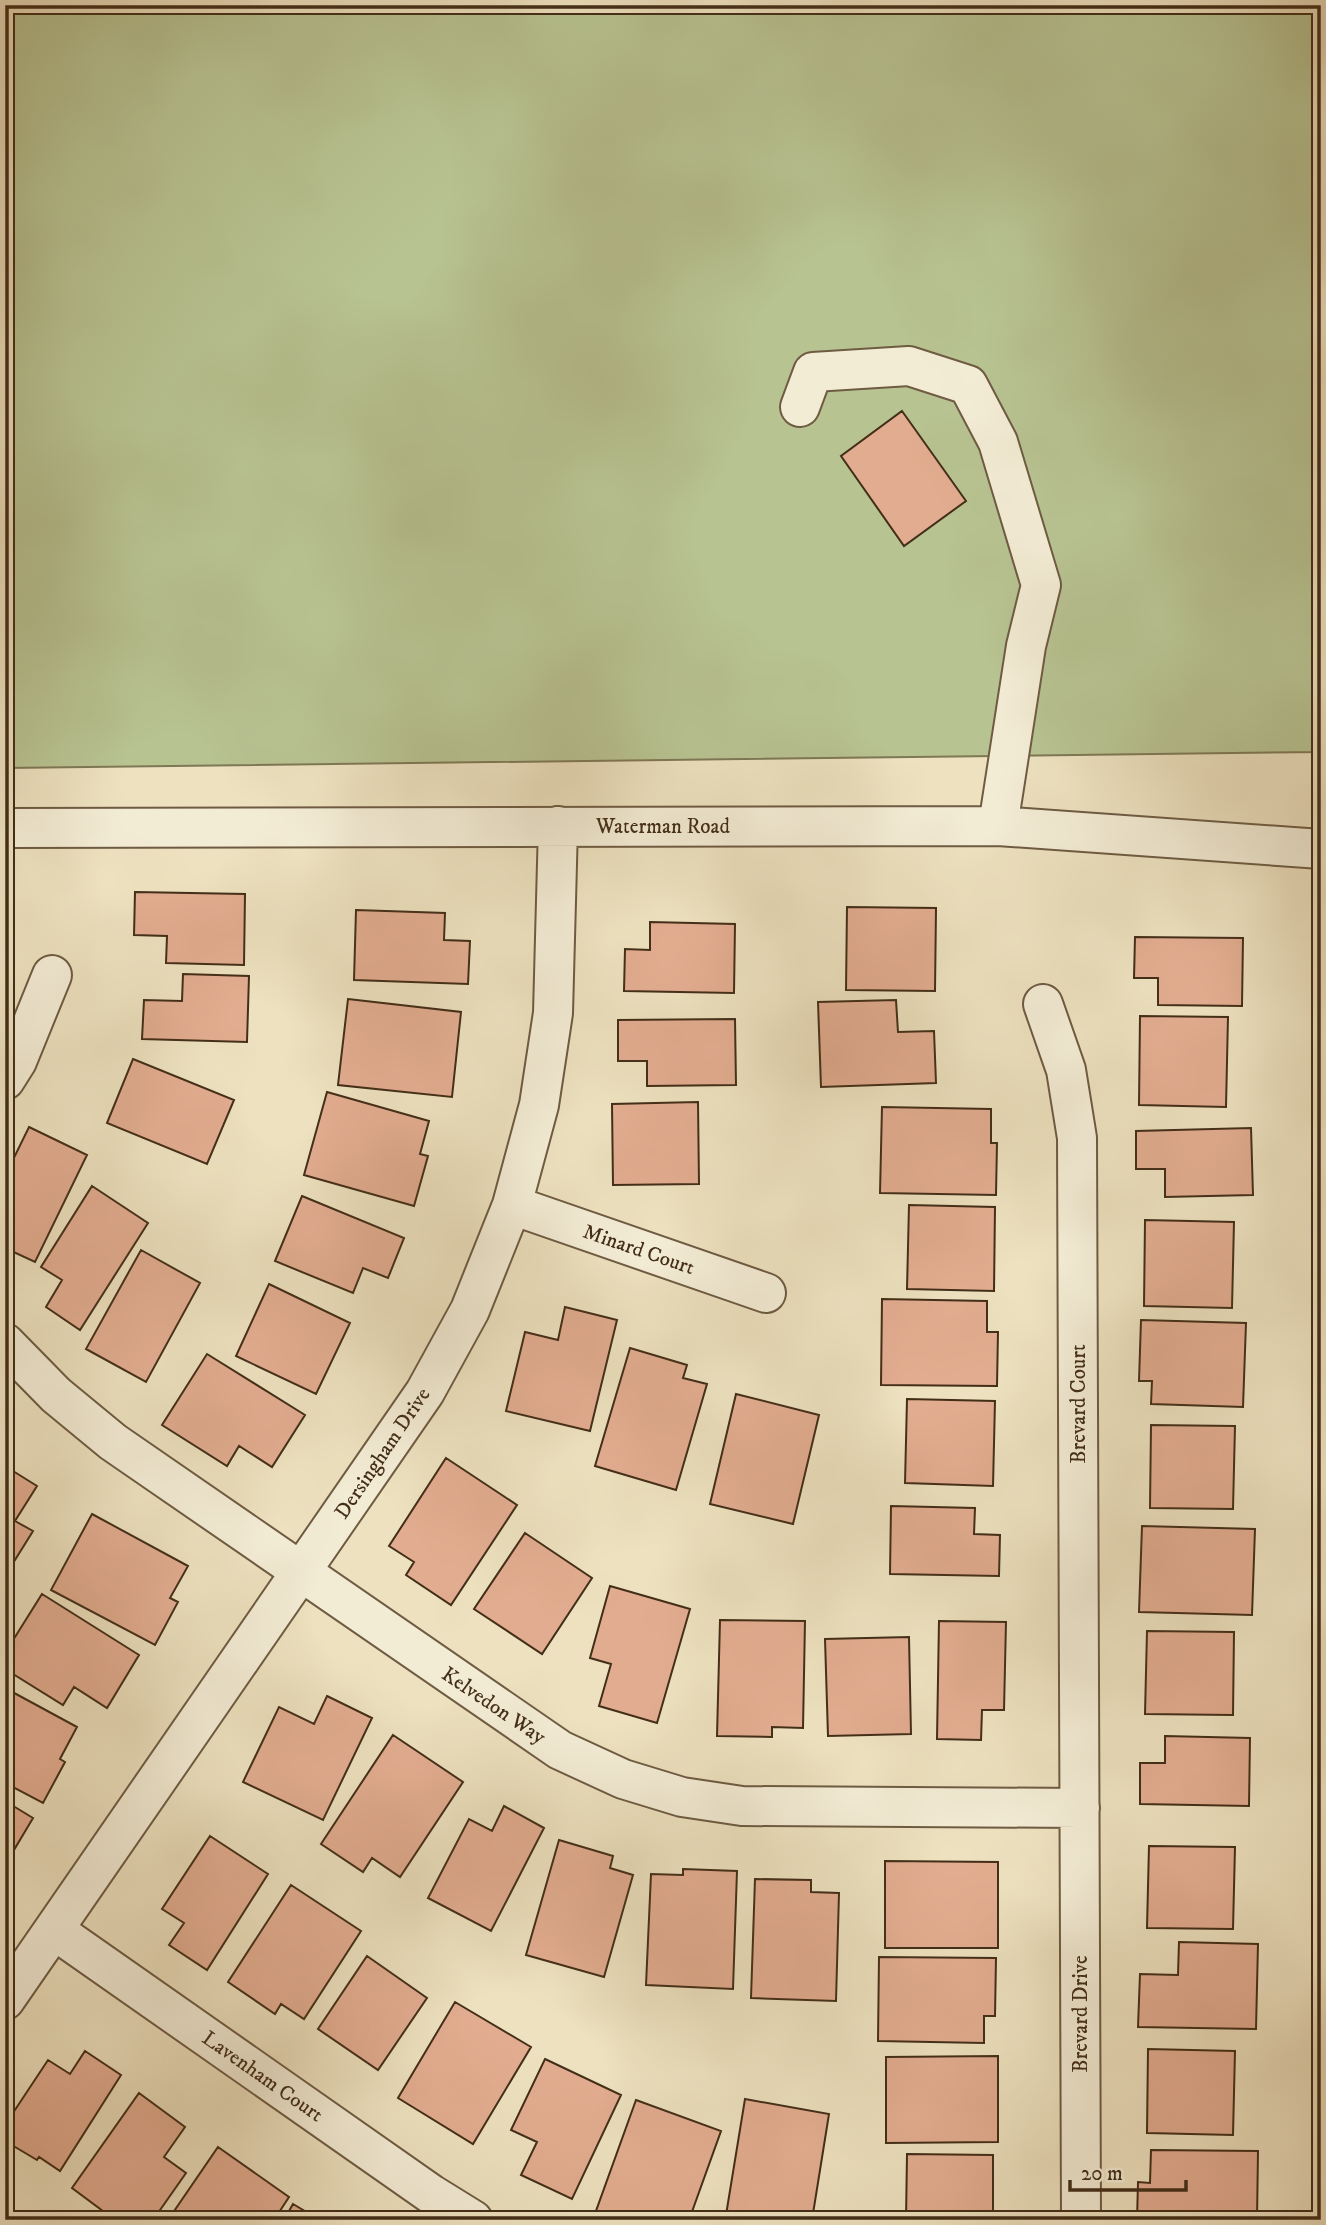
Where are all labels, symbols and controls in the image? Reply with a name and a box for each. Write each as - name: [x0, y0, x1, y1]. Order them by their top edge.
- street label: Waterman Road: [595, 814, 730, 840]
- street label: Minard Court: [580, 1219, 698, 1281]
- street label: Brevard Court: [1066, 1344, 1092, 1464]
- street label: Dersingham Drive: [329, 1383, 436, 1524]
- street label: Kelvedon Way: [436, 1661, 551, 1751]
- street label: Brevard Drive: [1068, 1955, 1094, 2073]
- street label: Lavenham Court: [197, 2025, 328, 2128]
- scale bar: [1070, 2148, 1186, 2192]
- text: 20 m: [1081, 2161, 1123, 2187]

